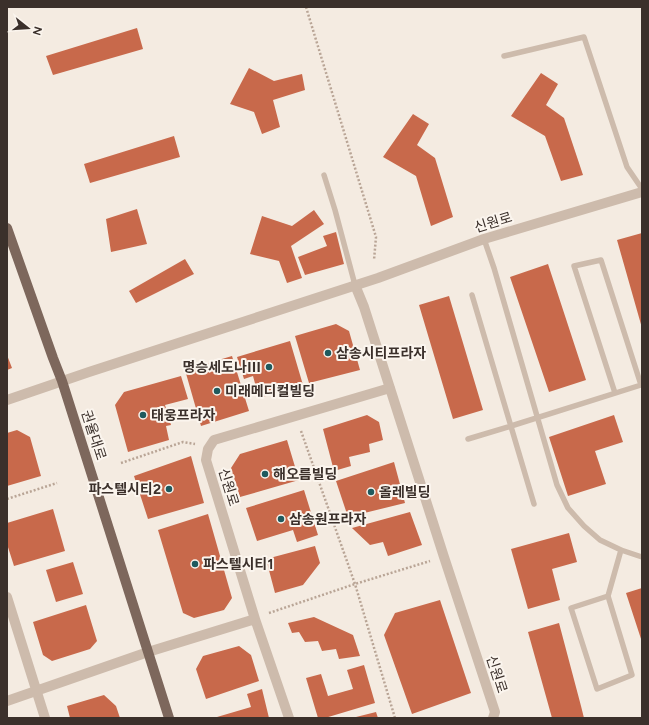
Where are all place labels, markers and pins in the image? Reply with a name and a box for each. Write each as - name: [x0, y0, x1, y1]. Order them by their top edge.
- place label: 삼송시티프라자: [336, 345, 426, 362]
- marker: 삼송시티프라자: [323, 348, 333, 358]
- place label: 명승세도나Ⅲ: [183, 359, 261, 376]
- marker: 명승세도나Ⅲ: [264, 362, 274, 372]
- place label: 미래메디컬빌딩: [225, 383, 315, 400]
- marker: 미래메디컬빌딩: [212, 386, 222, 396]
- place label: 태웅프라자: [151, 407, 216, 424]
- marker: 태웅프라자: [138, 410, 148, 420]
- place label: 해오름빌딩: [273, 466, 337, 483]
- marker: 해오름빌딩: [260, 469, 270, 479]
- place label: 파스텔시티2: [88, 481, 161, 498]
- marker: 파스텔시티2: [164, 484, 174, 494]
- place label: 올레빌딩: [379, 484, 431, 501]
- marker: 올레빌딩: [366, 487, 376, 497]
- place label: 삼송원프라자: [289, 511, 366, 528]
- marker: 삼송원프라자: [276, 514, 286, 524]
- place label: 파스텔시티1: [203, 556, 273, 573]
- marker: 파스텔시티1: [190, 559, 200, 569]

